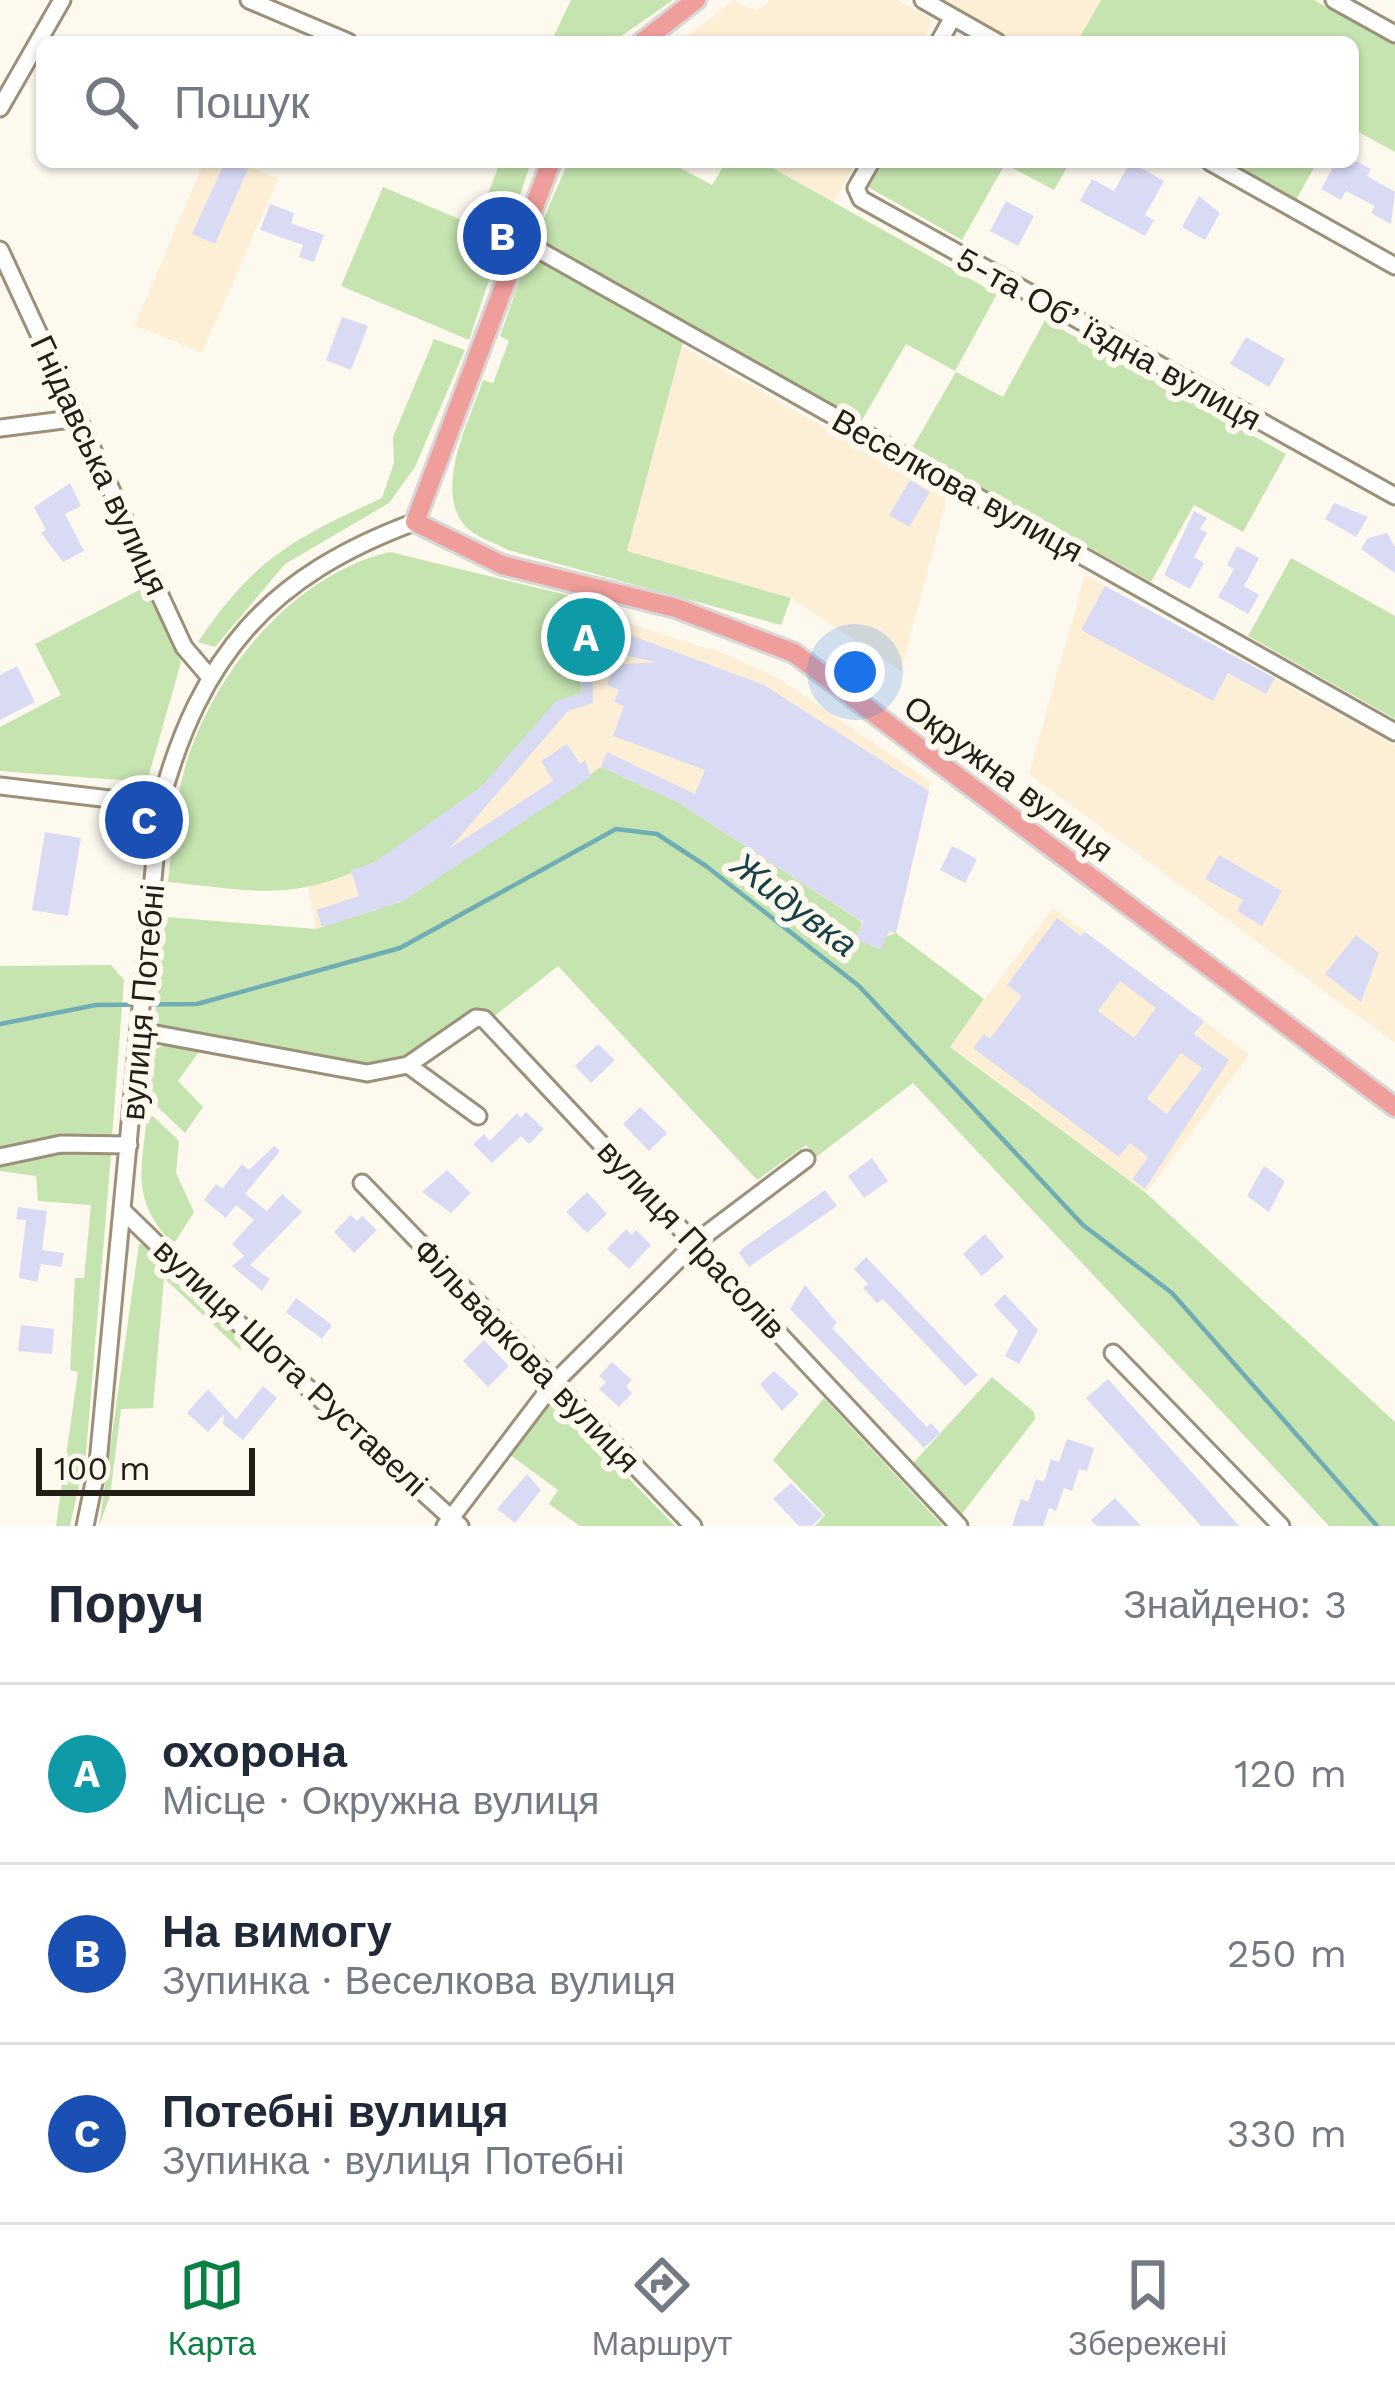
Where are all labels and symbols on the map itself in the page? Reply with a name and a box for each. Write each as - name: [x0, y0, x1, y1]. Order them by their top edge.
- pin: B: [463, 191, 541, 281]
- street label: 5-та Обʼїздна вулиця: [950, 238, 1268, 439]
- street label: Гнідавська вулиця: [22, 329, 177, 601]
- street label: Веселкова вулиця: [826, 400, 1090, 570]
- pin: A: [547, 592, 625, 682]
- your location: [825, 642, 885, 702]
- street label: Окружна вулиця: [896, 687, 1121, 870]
- pin: C: [105, 775, 183, 865]
- water label: Жидувка: [722, 843, 865, 966]
- street label: вулиця Потебні: [113, 882, 172, 1122]
- street label: вулиця Прасолів: [590, 1132, 794, 1347]
- street label: Фільваркова вулиця: [405, 1230, 648, 1480]
- street label: вулиця Шота Руставелі: [146, 1231, 435, 1504]
- scale bar: [36, 1442, 255, 1495]

